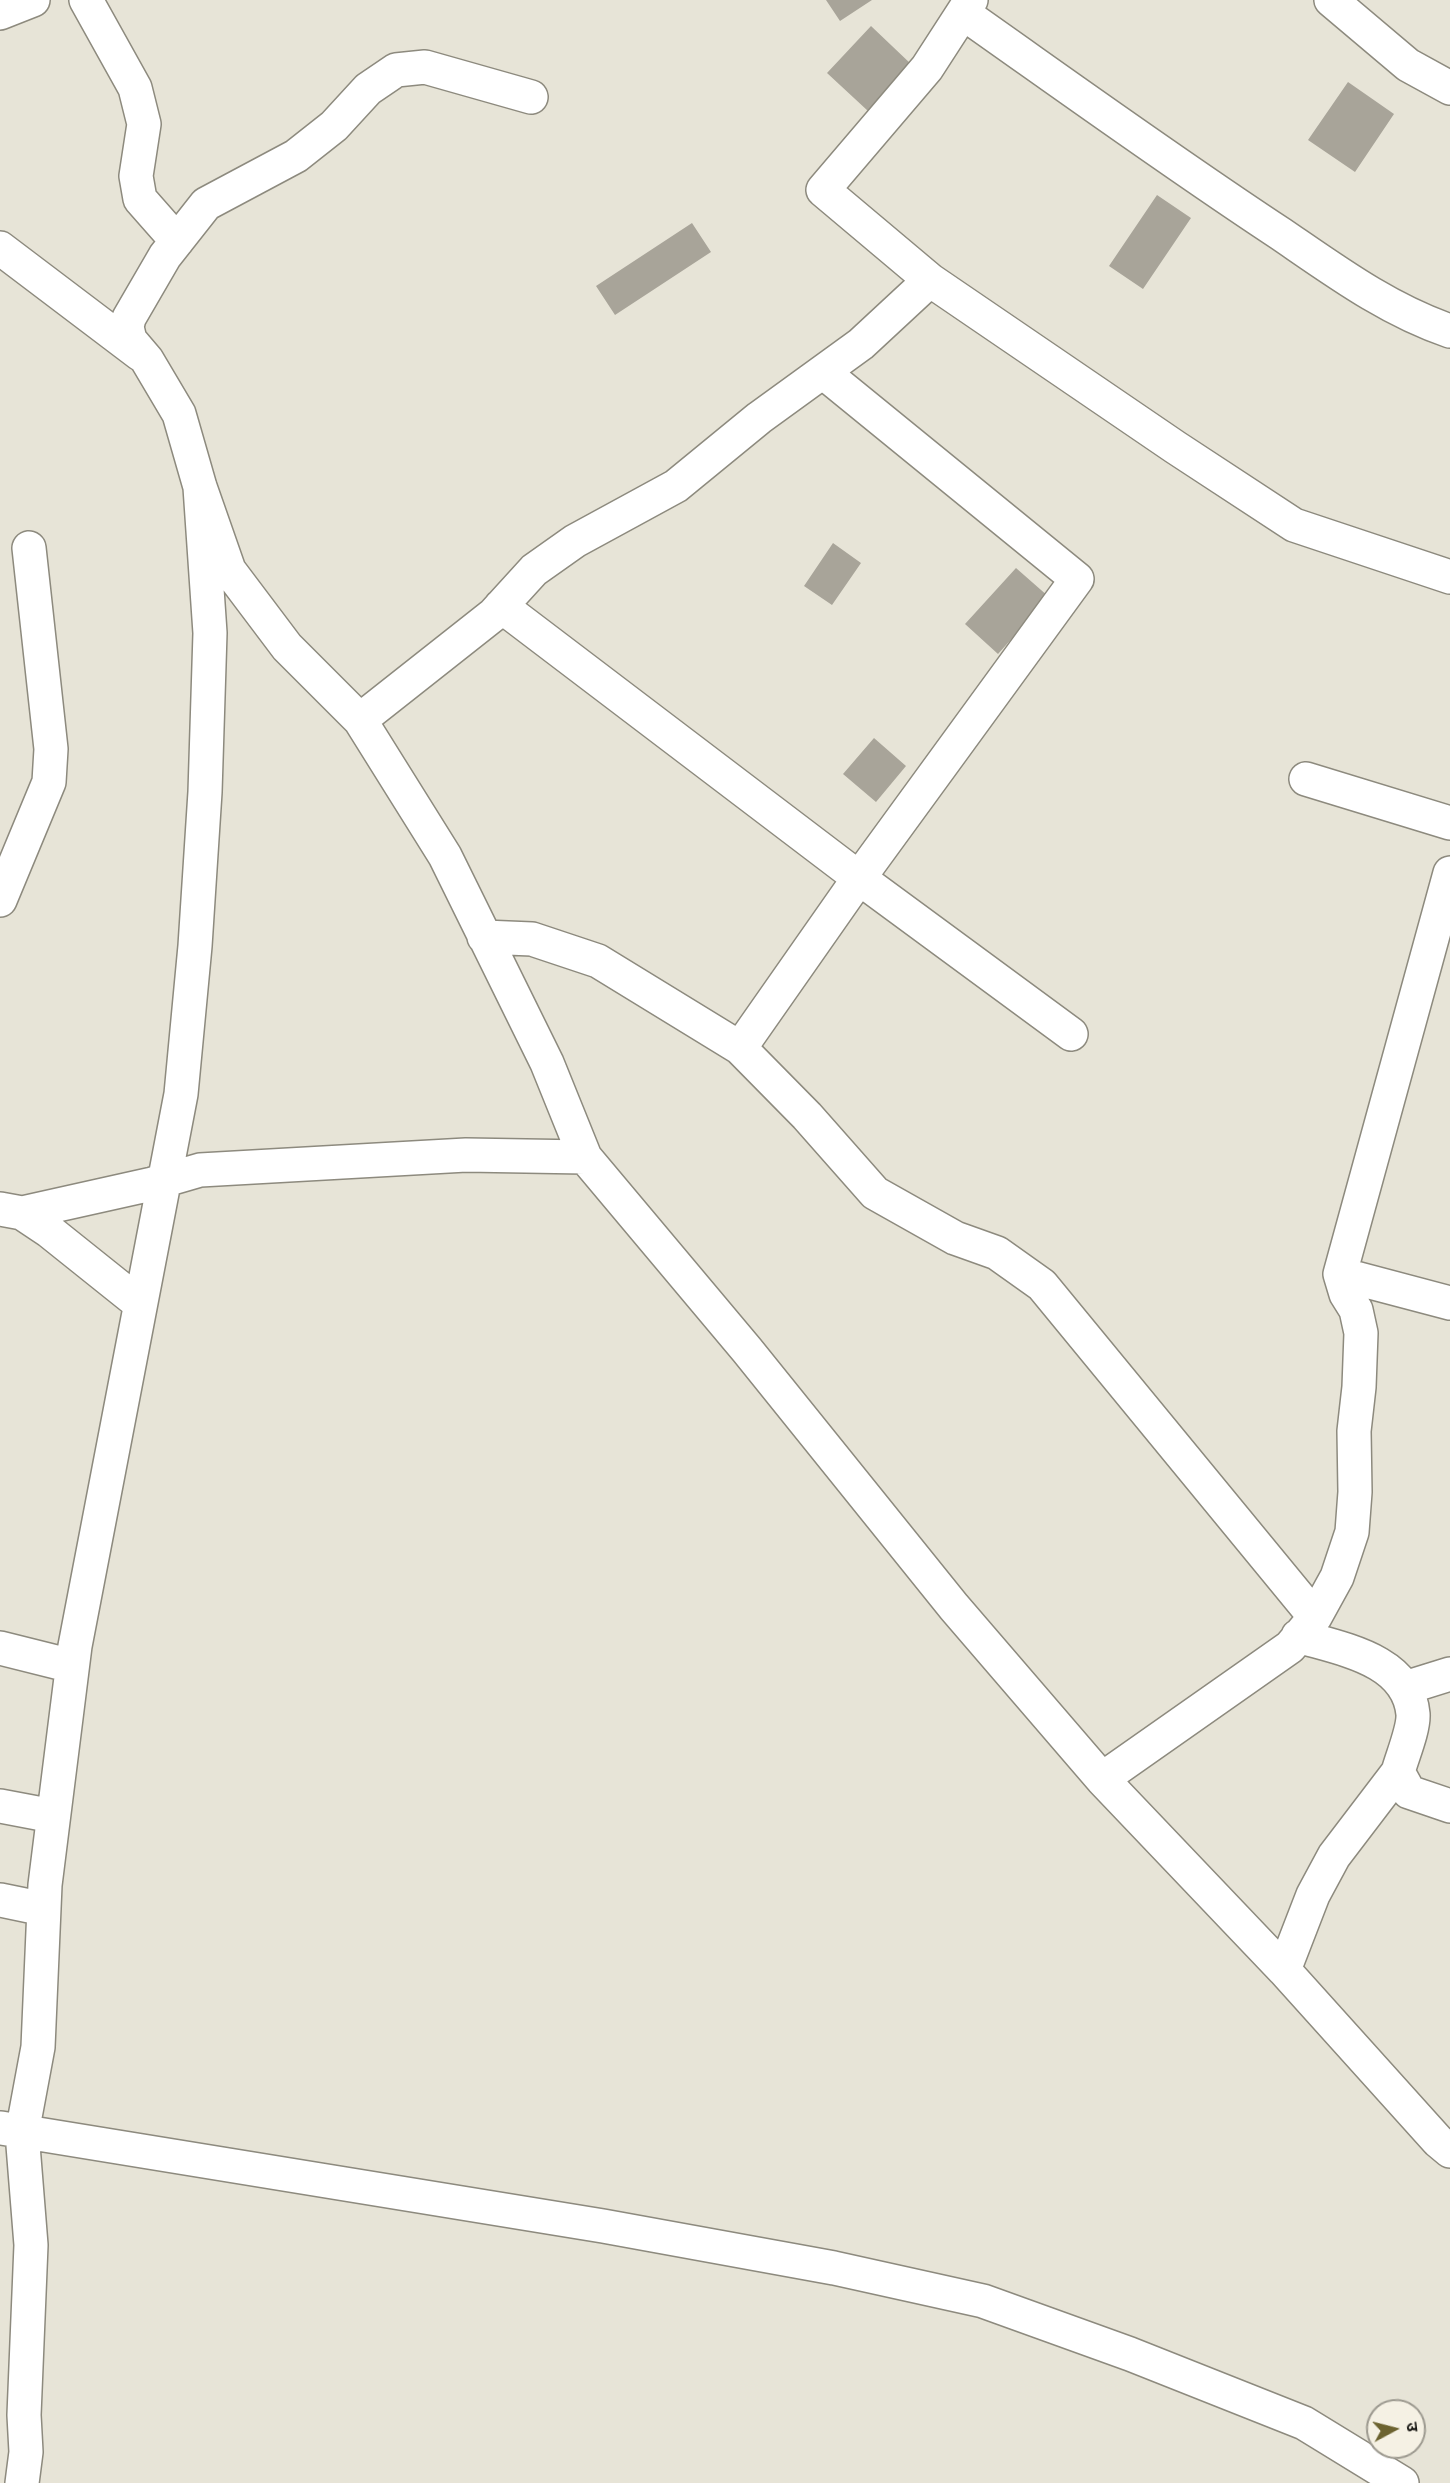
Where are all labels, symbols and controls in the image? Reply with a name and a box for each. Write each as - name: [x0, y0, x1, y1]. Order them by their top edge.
- north arrow: [1366, 2399, 1426, 2459]
- text: उ: [1402, 2421, 1422, 2433]

